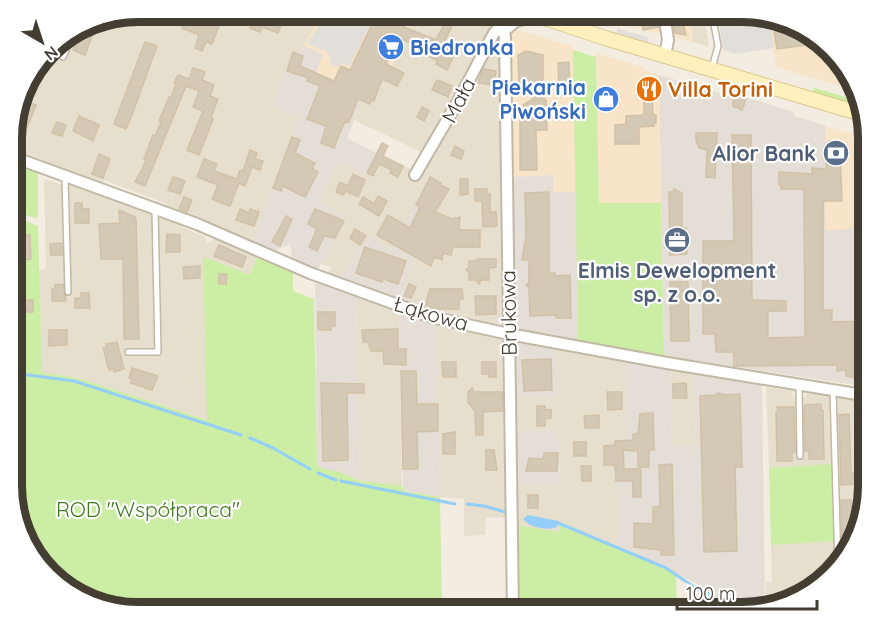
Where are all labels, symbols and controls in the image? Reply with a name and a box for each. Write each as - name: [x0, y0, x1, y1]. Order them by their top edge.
- north arrow: [12, 12, 72, 72]
- supermarket icon: Biedronka: [376, 32, 406, 62]
- place label: Biedronka: [410, 34, 514, 60]
- text: N: [41, 42, 62, 65]
- street label: Mała: [435, 73, 481, 127]
- place label: Piekarnia Piwoński: [491, 74, 586, 124]
- restaurant icon: Villa Torini: [634, 74, 664, 104]
- place label: Villa Torini: [668, 76, 773, 102]
- shop icon: Piekarnia Piwoński: [591, 84, 621, 114]
- bank icon: Alior Bank: [821, 138, 851, 168]
- place label: Alior Bank: [712, 140, 816, 166]
- office icon: Elmis Dewelopment sp. z o.o.: [662, 225, 692, 255]
- place label: Elmis Dewelopment sp. z o.o.: [578, 257, 776, 307]
- street label: Brukowa: [494, 270, 522, 356]
- street label: Łąkowa: [390, 290, 472, 336]
- park label: ROD "Współpraca": [56, 496, 240, 522]
- scale bar: [677, 573, 816, 611]
- text: 100 m: [686, 582, 735, 605]

